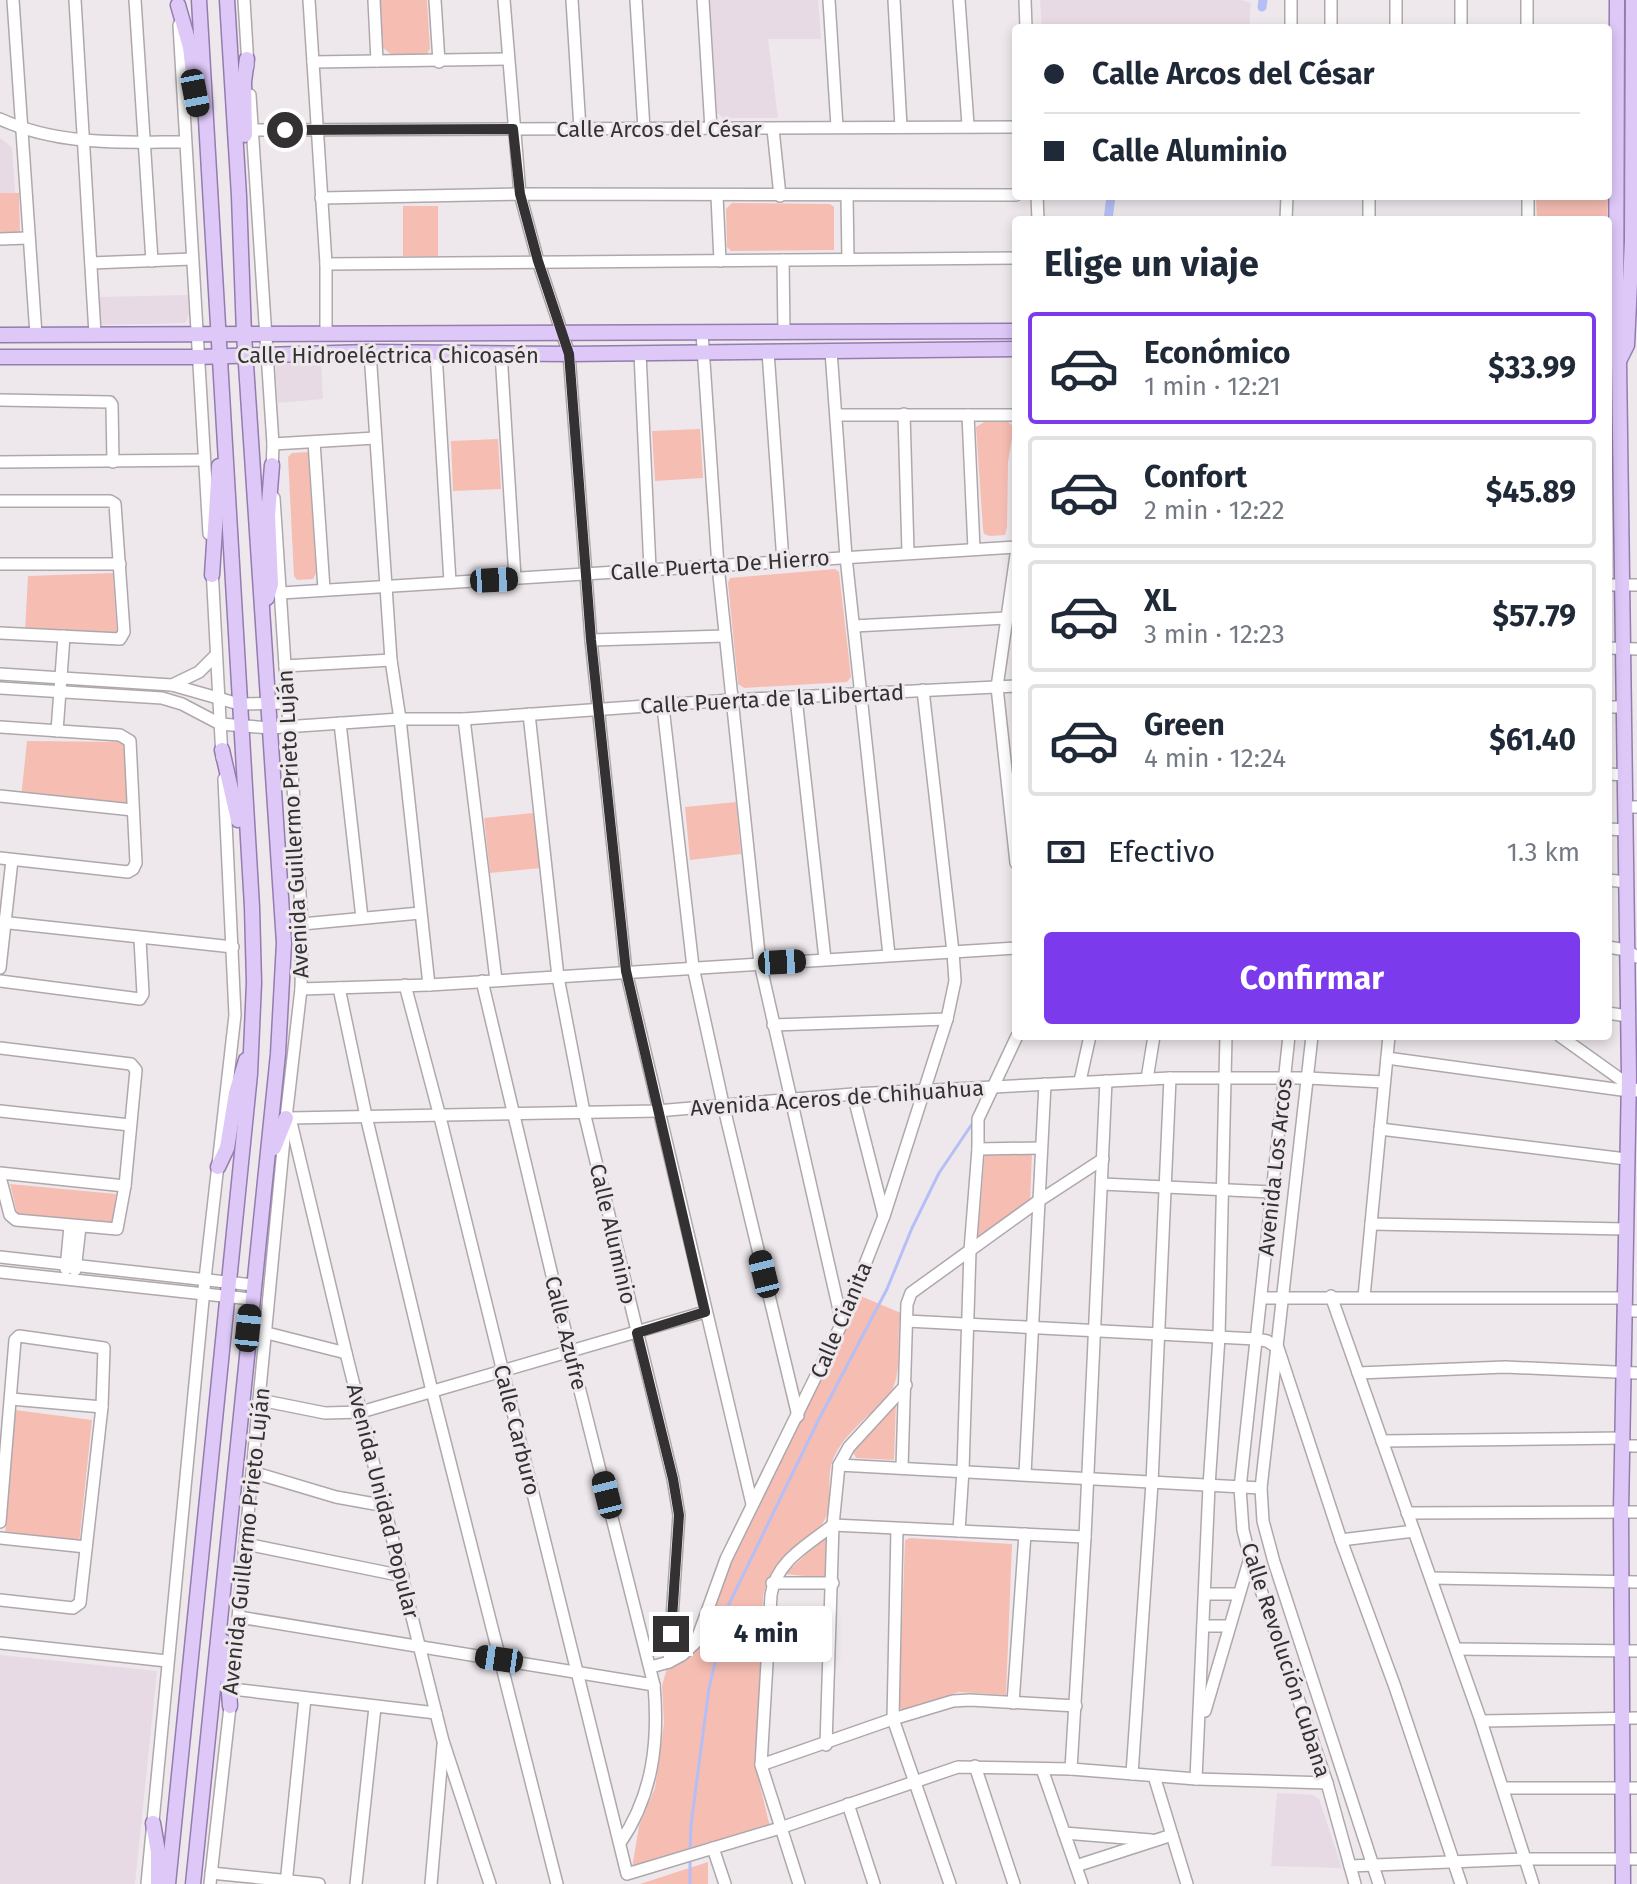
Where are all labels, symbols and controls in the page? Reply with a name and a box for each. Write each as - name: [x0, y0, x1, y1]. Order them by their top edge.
- text: Calle Arcos del César: [1092, 56, 1375, 92]
- car: [179, 67, 211, 119]
- route start: [267, 112, 303, 148]
- street label: Calle Arcos del César: [556, 116, 762, 143]
- text: Calle Aluminio: [1092, 133, 1287, 169]
- text: Elige un viaje: [1044, 242, 1259, 286]
- icon: car: [1048, 332, 1120, 404]
- text: Económico: [1144, 335, 1290, 371]
- street label: Calle Hidroeléctrica Chicoasén: [237, 342, 539, 369]
- text: $33.99: [1488, 350, 1576, 386]
- text: 1 min · 12:21: [1144, 371, 1281, 402]
- icon: car: [1048, 456, 1120, 528]
- text: Confort: [1144, 459, 1247, 495]
- text: $45.89: [1486, 474, 1576, 510]
- text: 2 min · 12:22: [1144, 495, 1285, 526]
- street label: Calle Puerta De Hierro: [609, 544, 831, 586]
- car: [469, 567, 519, 593]
- icon: car: [1048, 580, 1120, 652]
- text: XL: [1144, 583, 1177, 619]
- text: $57.79: [1493, 598, 1576, 634]
- text: 3 min · 12:23: [1144, 619, 1285, 650]
- street label: Avenida Guillermo Prieto Luján: [271, 669, 315, 979]
- street label: Calle Puerta de la Libertad: [639, 679, 905, 719]
- icon: car: [1048, 704, 1120, 776]
- text: Green: [1144, 707, 1225, 743]
- text: $61.40: [1489, 722, 1576, 758]
- text: 4 min · 12:24: [1144, 743, 1286, 774]
- icon: cash: [1044, 830, 1088, 874]
- text: Efectivo: [1108, 834, 1215, 870]
- text: 1.3 km: [1507, 837, 1580, 868]
- button: Confirmar: [1044, 932, 1580, 1024]
- car: [757, 949, 807, 975]
- street label: Avenida Aceros de Chihuahua: [689, 1074, 985, 1122]
- street label: Avenida Los Arcos: [1252, 1077, 1298, 1257]
- street label: Calle Aluminio: [584, 1161, 642, 1307]
- car: [747, 1248, 781, 1300]
- street label: Calle Cianita: [804, 1258, 878, 1382]
- street label: Calle Azufre: [539, 1273, 593, 1393]
- car: [234, 1303, 262, 1353]
- street label: Calle Carburo: [488, 1362, 546, 1498]
- street label: Avenida Unidad Popular: [341, 1381, 425, 1622]
- street label: Avenida Guillermo Prieto Luján: [216, 1386, 276, 1696]
- car: [590, 1469, 624, 1521]
- street label: Calle Revolución Cubana: [1235, 1539, 1337, 1781]
- callout: 4 min: [699, 1606, 831, 1662]
- route end: [653, 1616, 689, 1652]
- text: 4 min: [733, 1618, 799, 1649]
- car: [474, 1644, 524, 1674]

